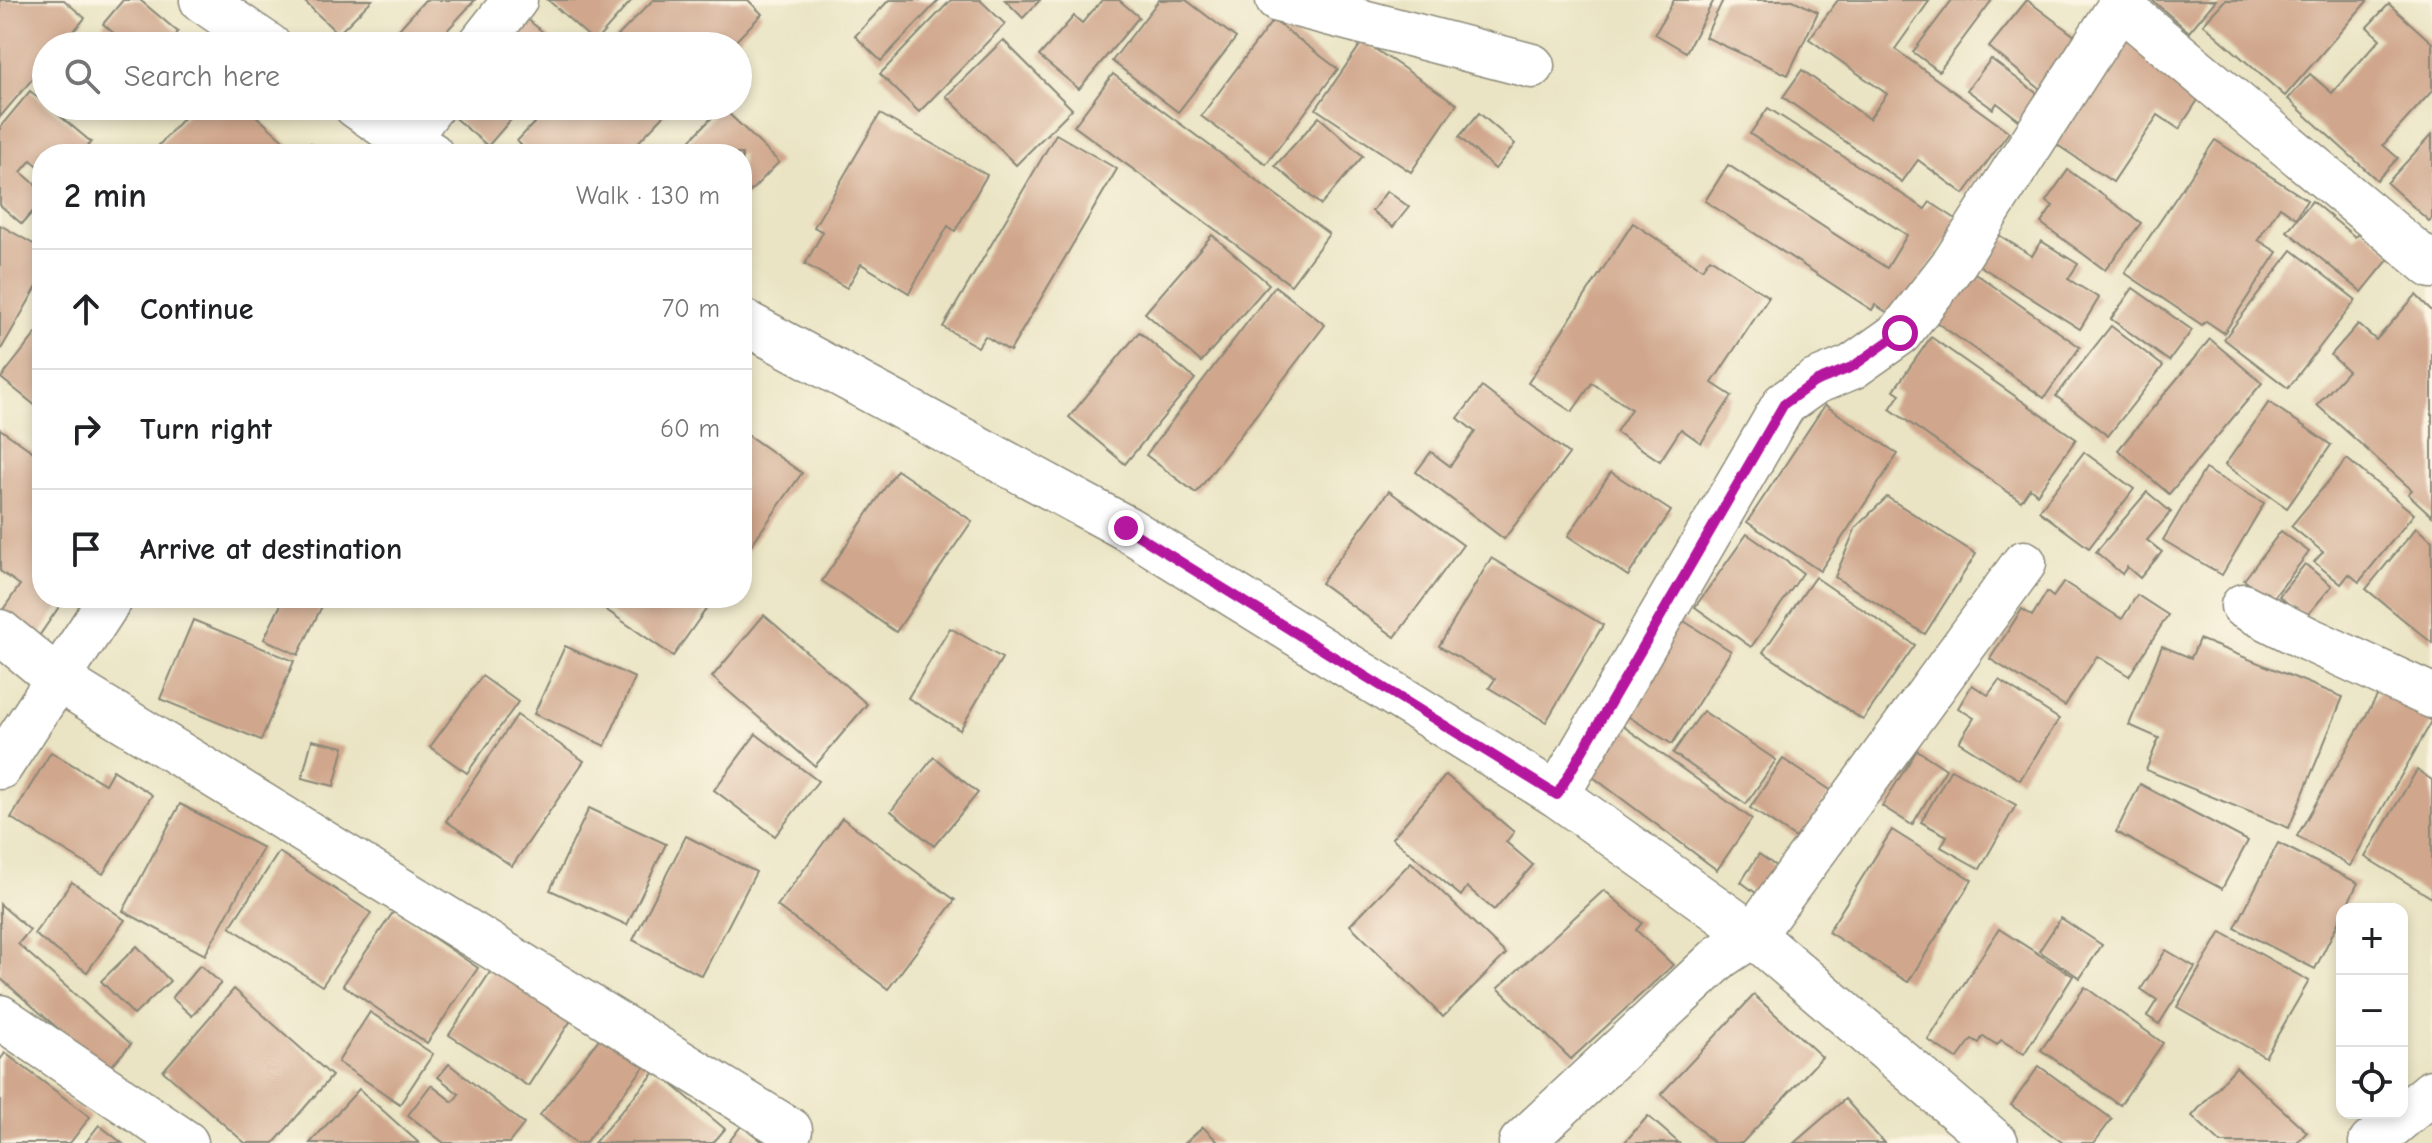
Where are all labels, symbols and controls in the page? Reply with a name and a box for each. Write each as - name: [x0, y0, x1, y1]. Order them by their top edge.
- search box: [32, 32, 752, 120]
- icon: search: [60, 54, 104, 98]
- text: Search here: [124, 59, 280, 94]
- text: 2 min: [64, 176, 147, 216]
- text: Walk · 130 m: [576, 181, 720, 211]
- icon: ahead: [64, 287, 108, 331]
- text: Continue: [140, 292, 254, 327]
- text: 70 m: [662, 294, 720, 324]
- route start: [1882, 315, 1918, 351]
- icon: right: [64, 407, 108, 451]
- text: Turn right: [140, 412, 272, 447]
- text: 60 m: [660, 414, 720, 444]
- route end: [1108, 510, 1144, 546]
- icon: arrive: [64, 527, 108, 571]
- text: Arrive at destination: [140, 532, 402, 567]
- map controls: [2336, 903, 2408, 1119]
- button: +: [2336, 903, 2408, 975]
- button: −: [2336, 975, 2408, 1047]
- button: locate: [2336, 1047, 2408, 1119]

